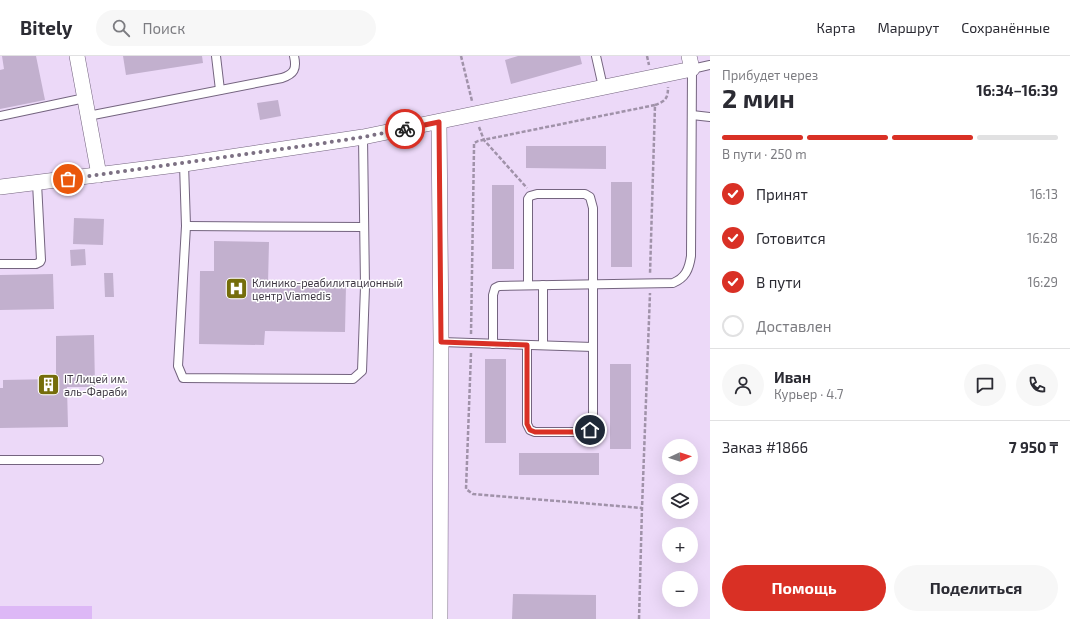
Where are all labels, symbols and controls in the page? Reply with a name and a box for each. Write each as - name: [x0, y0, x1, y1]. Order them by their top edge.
- search box: [96, 10, 376, 46]
- text: Bitely: [20, 16, 72, 39]
- icon: search: [110, 17, 132, 39]
- text: Поиск: [142, 19, 185, 37]
- text: Карта: [817, 19, 855, 36]
- text: Маршрут: [877, 19, 939, 36]
- text: Сохранённые: [961, 19, 1050, 36]
- text: Прибудет через: [722, 67, 818, 83]
- text: 16:34–16:39: [976, 81, 1058, 99]
- text: 2 мин: [722, 82, 795, 113]
- courier: [385, 109, 425, 149]
- icon: bike: [394, 118, 416, 140]
- text: В пути · 250 m: [722, 146, 807, 162]
- pin: [51, 162, 85, 196]
- icon: bag: [57, 168, 79, 190]
- icon: check: [722, 183, 744, 205]
- text: Принят: [756, 185, 808, 203]
- text: 16:13: [1030, 186, 1058, 202]
- icon: check: [722, 227, 744, 249]
- text: Готовится: [756, 229, 826, 247]
- text: 16:28: [1027, 230, 1058, 246]
- icon: check: [722, 271, 744, 293]
- text: В пути: [756, 273, 801, 291]
- text: 16:29: [1028, 274, 1058, 290]
- hospital icon: Клинико-реабилитационный центр Viamedis: [224, 275, 250, 301]
- place label: Клинико-реабилитационный центр Viamedis: [252, 276, 403, 302]
- text: Доставлен: [756, 317, 832, 335]
- button: person: [722, 364, 764, 406]
- button: chat: [964, 364, 1006, 406]
- button: phone: [1016, 364, 1058, 406]
- text: Иван: [774, 368, 811, 386]
- building icon: IT Лицей им. аль-Фараби: [36, 371, 62, 397]
- place label: IT Лицей им. аль-Фараби: [64, 372, 128, 398]
- text: Курьер · 4.7: [774, 386, 843, 402]
- pin: [573, 413, 607, 447]
- icon: home: [579, 419, 601, 441]
- text: Заказ #1866: [722, 438, 808, 456]
- text: 7 950 ₸: [1009, 438, 1058, 456]
- north arrow: [662, 439, 698, 475]
- map controls: [662, 439, 698, 607]
- button: layers: [662, 483, 698, 519]
- button: +: [662, 527, 698, 563]
- button: Помощь: [722, 565, 886, 611]
- button: Поделиться: [894, 565, 1058, 611]
- button: −: [662, 571, 698, 607]

